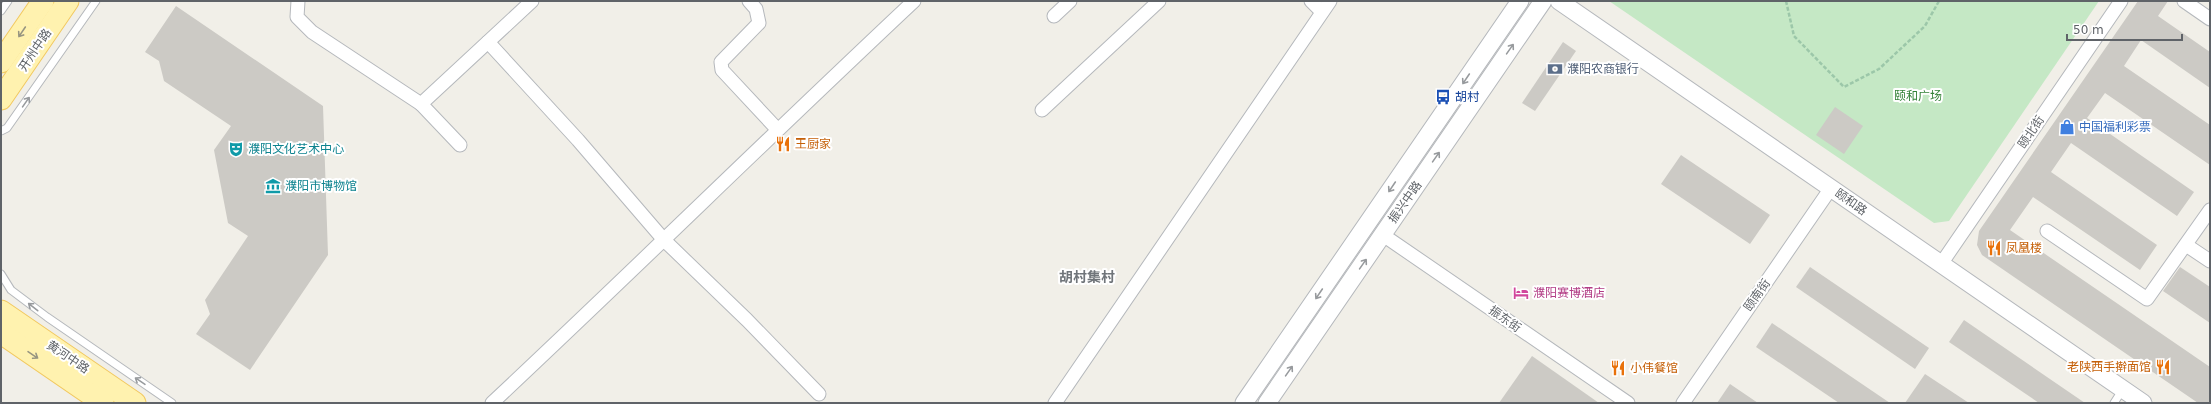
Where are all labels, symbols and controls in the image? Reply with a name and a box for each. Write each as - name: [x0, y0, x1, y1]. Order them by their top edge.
- scale bar: [2067, 16, 2182, 42]
- text: 50 m: [2073, 23, 2104, 37]
- street label: 开州中路: [16, 26, 54, 74]
- one-way arrow: [18, 26, 26, 37]
- one-way arrow: [1506, 44, 1514, 55]
- bank icon: 濮阳农商银行: [1546, 60, 1564, 78]
- place label: 濮阳农商银行: [1567, 62, 1639, 76]
- one-way arrow: [1462, 74, 1470, 85]
- bus stop icon: 胡村: [1434, 88, 1452, 106]
- park label: 颐和广场: [1894, 89, 1942, 103]
- place label: 胡村: [1455, 90, 1480, 104]
- one-way arrow: [22, 97, 30, 108]
- street label: 颐北街: [2015, 113, 2047, 151]
- shop icon: 中国福利彩票: [2058, 118, 2076, 136]
- place label: 中国福利彩票: [2079, 120, 2151, 134]
- restaurant icon: 王厨家: [774, 135, 792, 153]
- place label: 王厨家: [795, 137, 831, 151]
- theatre icon: 濮阳文化艺术中心: [227, 140, 245, 158]
- place label: 濮阳文化艺术中心: [248, 142, 344, 156]
- one-way arrow: [1432, 151, 1440, 162]
- museum icon: 濮阳市博物馆: [264, 177, 282, 195]
- street label: 振兴中路: [1385, 178, 1425, 226]
- place label: 濮阳市博物馆: [285, 179, 357, 193]
- one-way arrow: [1388, 181, 1396, 192]
- street label: 颐和路: [1832, 186, 1870, 218]
- restaurant icon: 凤凰楼: [1985, 239, 2003, 257]
- place label: 凤凰楼: [2006, 241, 2042, 255]
- one-way arrow: [1359, 258, 1367, 269]
- district label: 胡村集村: [1059, 269, 1115, 285]
- street label: 颐南街: [1741, 276, 1773, 314]
- hotel icon: 濮阳赛博酒店: [1512, 284, 1530, 302]
- place label: 濮阳赛博酒店: [1533, 286, 1605, 300]
- one-way arrow: [1315, 288, 1323, 299]
- one-way arrow: [28, 303, 39, 311]
- street label: 振东街: [1486, 303, 1524, 335]
- street label: 黄河中路: [44, 338, 92, 376]
- one-way arrow: [27, 351, 38, 359]
- restaurant icon: 老陕西手擀面馆: [2154, 358, 2172, 376]
- restaurant icon: 小伟餐馆: [1609, 359, 1627, 377]
- place label: 老陕西手擀面馆: [2067, 360, 2151, 374]
- place label: 小伟餐馆: [1630, 361, 1678, 375]
- one-way arrow: [1285, 366, 1293, 377]
- one-way arrow: [135, 377, 146, 385]

